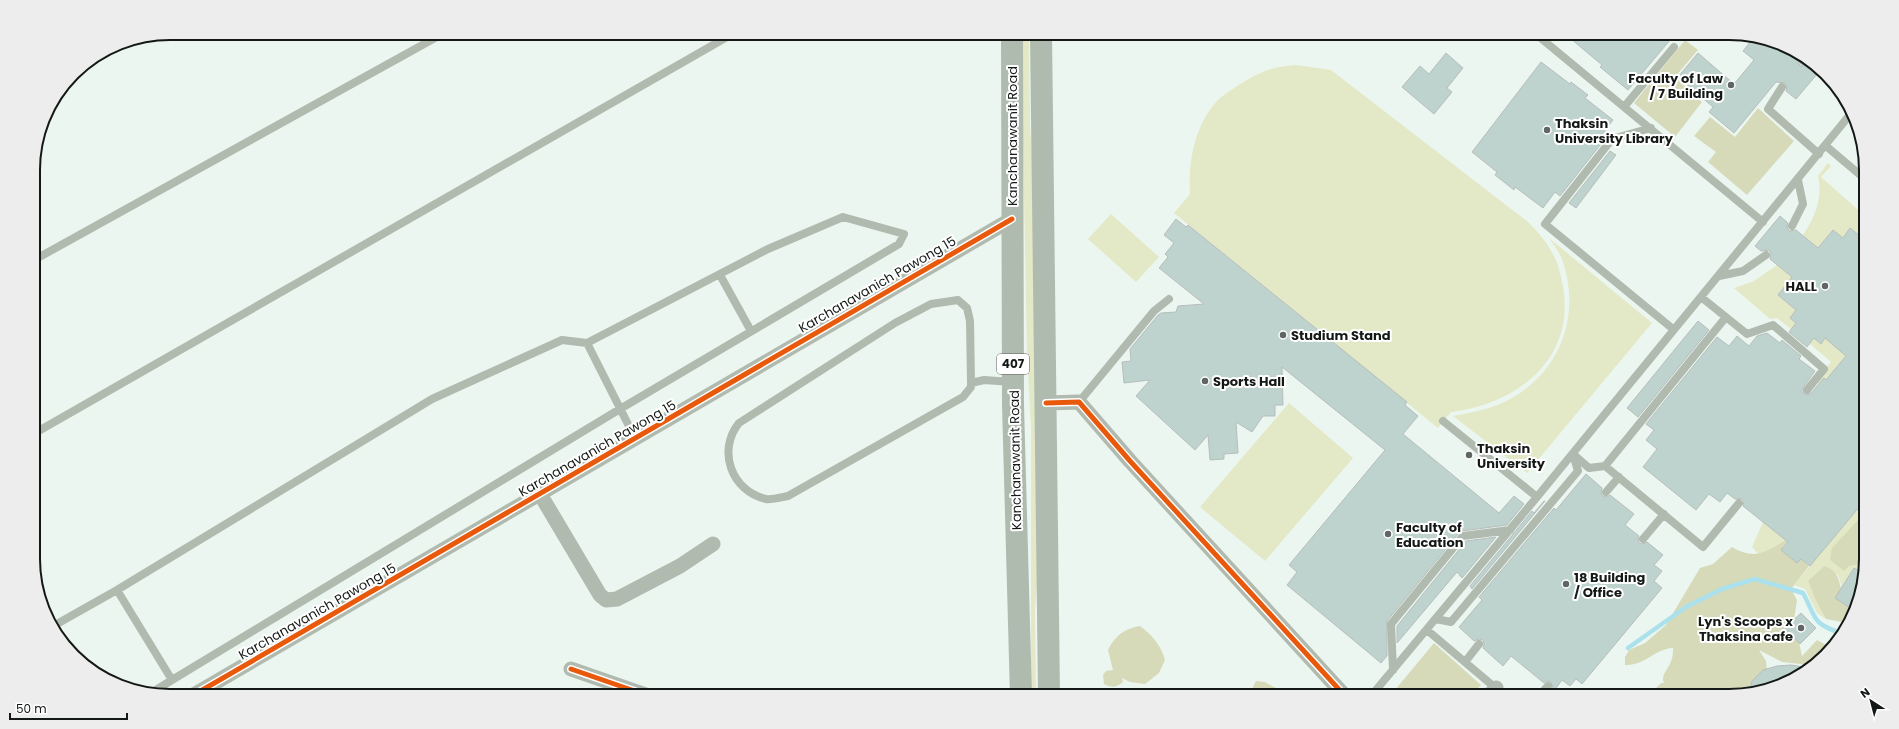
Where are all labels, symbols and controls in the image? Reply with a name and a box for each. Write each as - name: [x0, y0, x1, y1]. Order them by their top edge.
- street label: Kanchanawanit Road: [1003, 66, 1022, 206]
- place label: Faculty of Law / 7 Building: [1628, 69, 1724, 103]
- marker: Faculty of Law / 7 Building: [1726, 80, 1736, 90]
- place label: Thaksin University Library: [1555, 114, 1674, 148]
- marker: Thaksin University Library: [1542, 125, 1552, 135]
- street label: Karchanavanich Pawong 15: [795, 231, 960, 337]
- place label: HALL: [1786, 277, 1817, 296]
- marker: HALL: [1820, 281, 1830, 291]
- place label: Studium Stand: [1291, 326, 1391, 345]
- marker: Studium Stand: [1278, 330, 1288, 340]
- road number: 407: [997, 354, 1029, 374]
- place label: Sports Hall: [1213, 372, 1285, 391]
- marker: Sports Hall: [1200, 376, 1210, 386]
- street label: Kanchanawanit Road: [1005, 390, 1026, 530]
- street label: Karchanavanich Pawong 15: [515, 395, 680, 501]
- place label: Thaksin University: [1477, 439, 1546, 473]
- marker: Thaksin University: [1464, 450, 1474, 460]
- place label: Faculty of Education: [1396, 518, 1464, 552]
- marker: Faculty of Education: [1383, 529, 1393, 539]
- street label: Karchanavanich Pawong 15: [235, 558, 400, 664]
- place label: 18 Building / Office: [1574, 568, 1645, 602]
- marker: 18 Building / Office: [1561, 579, 1571, 589]
- place label: Lyn's Scoops x Thaksina cafe: [1698, 612, 1793, 646]
- marker: Lyn's Scoops x Thaksina cafe: [1796, 623, 1806, 633]
- north arrow: [1851, 681, 1891, 721]
- text: N: [1857, 684, 1873, 702]
- scale bar: [10, 695, 127, 721]
- text: 50 m: [16, 700, 47, 717]

